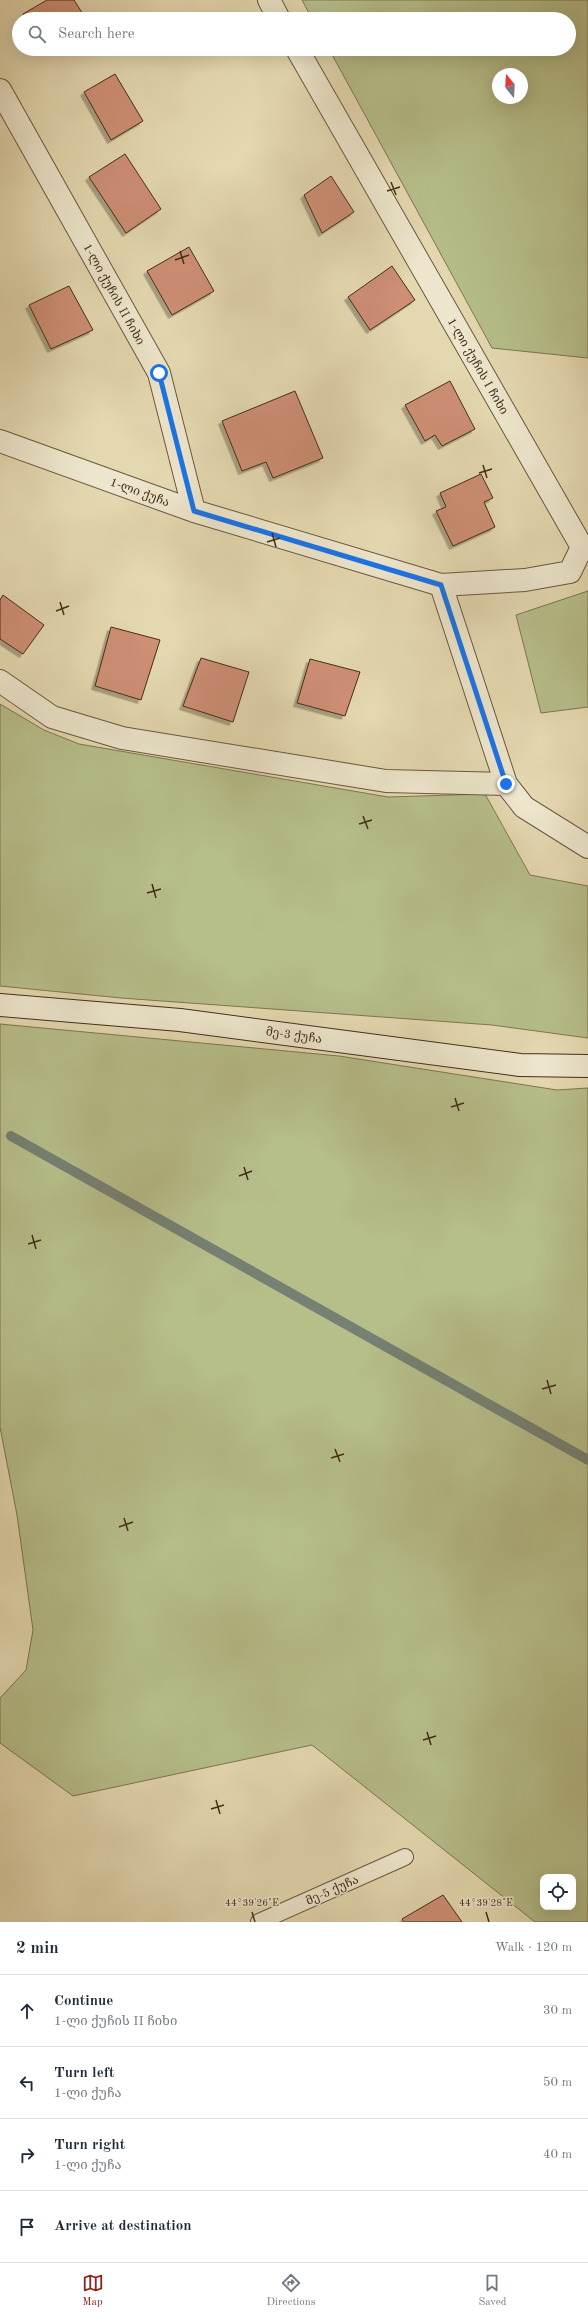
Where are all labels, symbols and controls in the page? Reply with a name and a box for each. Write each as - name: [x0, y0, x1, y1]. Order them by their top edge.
- search box: [12, 12, 576, 56]
- icon: search: [26, 23, 48, 45]
- text: Search here: [58, 27, 135, 42]
- north arrow: [492, 68, 528, 104]
- street label: 1-ლი ქუჩის II ჩიხი: [80, 241, 147, 347]
- street label: 1-ლი ქუჩის I ჩიხი: [445, 316, 511, 417]
- route start: [150, 364, 168, 382]
- street label: 1-ლი ქუჩა: [108, 476, 171, 509]
- route end: [497, 775, 515, 793]
- street label: მე-3 ქუჩა: [265, 1025, 323, 1046]
- street label: მე-5 ქუჩა: [304, 1873, 361, 1908]
- map controls: [540, 1874, 576, 1910]
- button: locate: [540, 1874, 576, 1910]
- text: 44°39'26"E: [225, 1898, 279, 1908]
- text: 44°39'28"E: [459, 1898, 513, 1908]
- text: 2 min: [16, 1940, 59, 1957]
- text: Walk · 120 m: [495, 1941, 572, 1954]
- text: Continue: [54, 1994, 113, 2009]
- icon: ahead: [16, 2000, 38, 2022]
- text: 30 m: [543, 2004, 572, 2017]
- text: 1-ლი ქუჩის II ჩიხი: [54, 2015, 177, 2028]
- text: Turn left: [54, 2066, 114, 2081]
- icon: left: [16, 2072, 38, 2094]
- text: 50 m: [543, 2076, 572, 2089]
- text: 1-ლი ქუჩა: [54, 2087, 122, 2100]
- text: Turn right: [54, 2138, 125, 2153]
- icon: right: [16, 2144, 38, 2166]
- text: 40 m: [543, 2148, 572, 2161]
- text: 1-ლი ქუჩა: [54, 2159, 122, 2172]
- icon: arrive: [16, 2216, 38, 2238]
- text: Arrive at destination: [54, 2219, 192, 2234]
- tab: Map: [82, 2272, 104, 2310]
- tab: Directions: [267, 2272, 315, 2310]
- tab: Saved: [478, 2272, 506, 2310]

